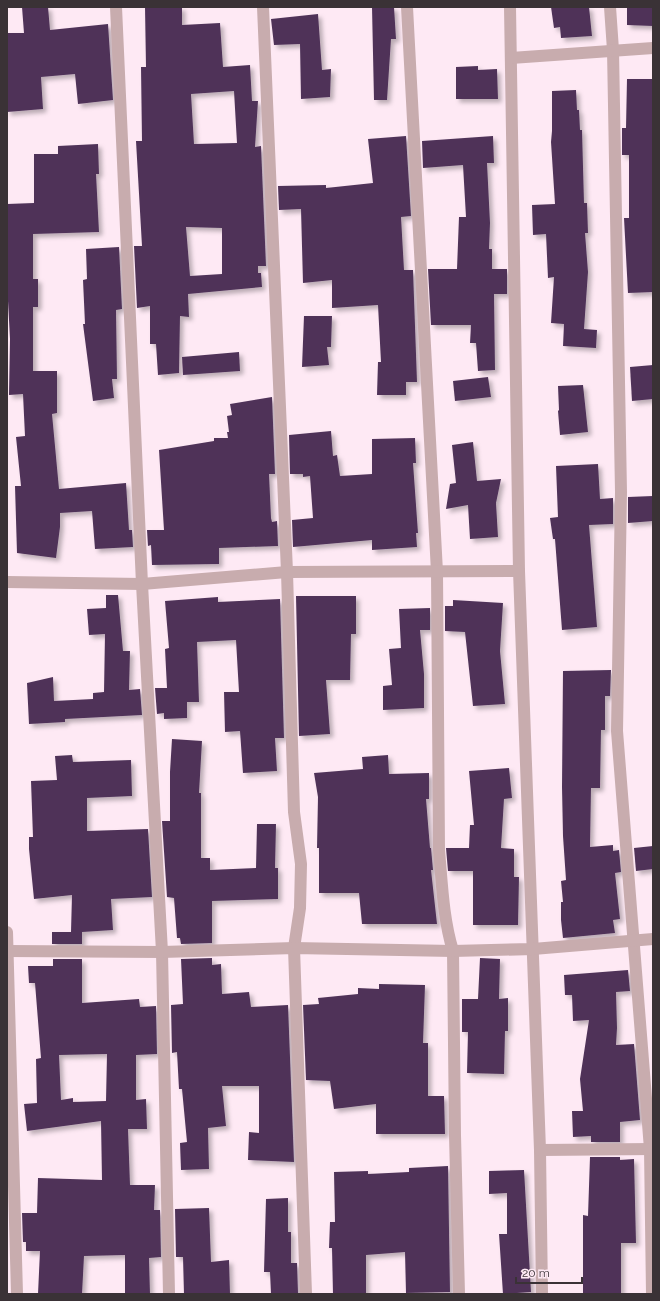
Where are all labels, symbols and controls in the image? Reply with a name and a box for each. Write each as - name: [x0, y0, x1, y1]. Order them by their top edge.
- scale bar: [516, 1259, 582, 1285]
- text: 20 m: [522, 1266, 550, 1280]

